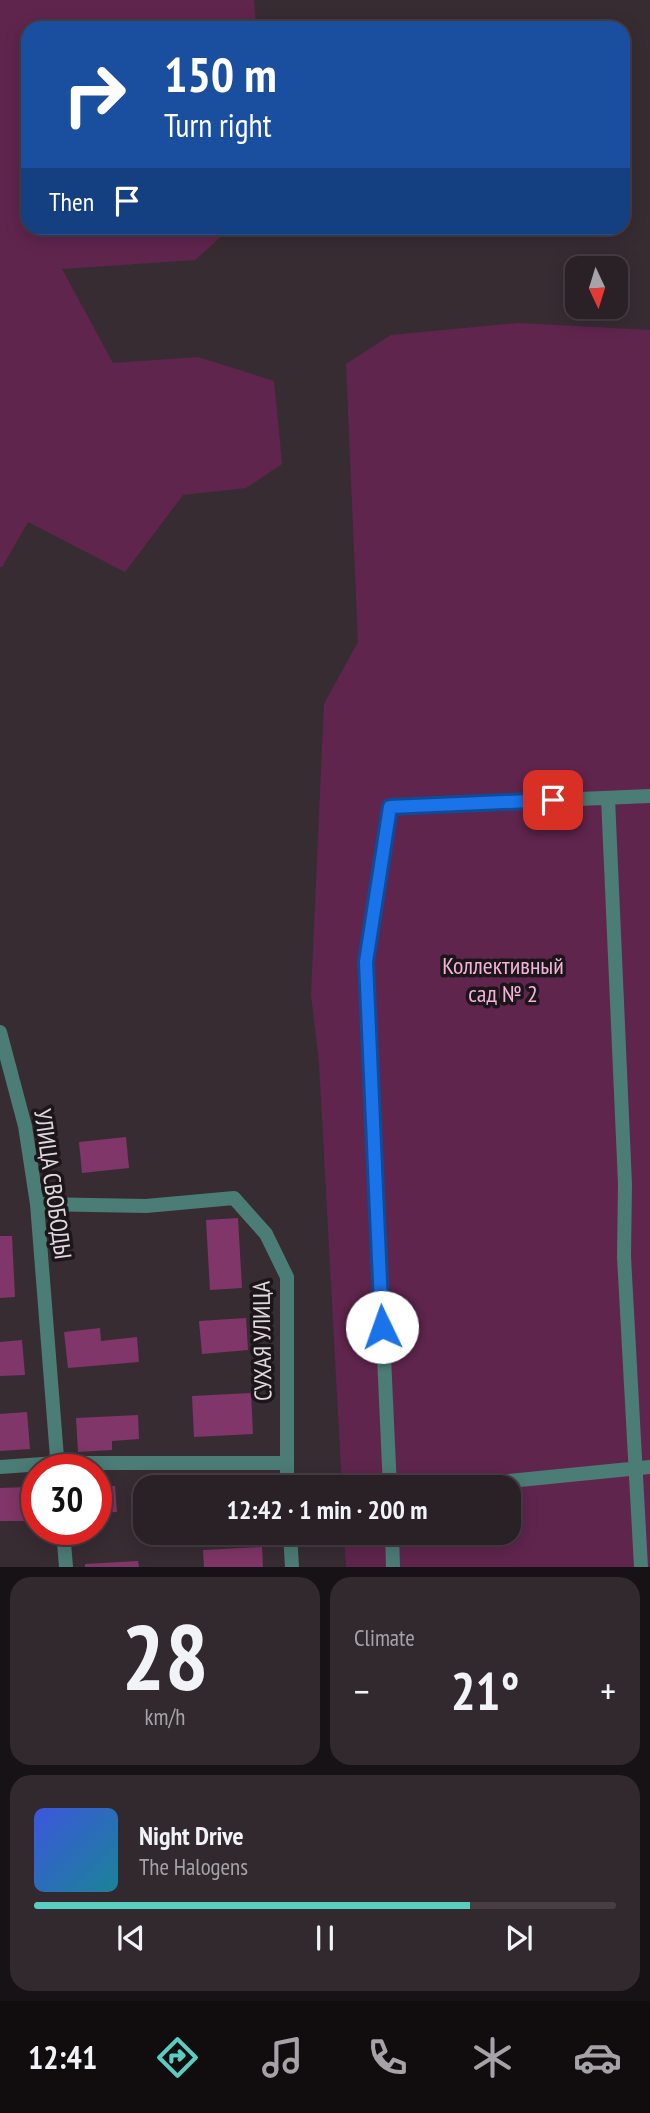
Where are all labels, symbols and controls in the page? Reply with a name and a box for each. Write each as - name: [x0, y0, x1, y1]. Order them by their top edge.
- text: 150 m: [164, 42, 277, 106]
- icon: right: [49, 49, 140, 140]
- text: Turn right: [164, 104, 272, 146]
- icon: arrive: [108, 182, 146, 220]
- text: Then: [49, 185, 94, 218]
- north arrow: [565, 256, 628, 318]
- map controls: [565, 256, 628, 319]
- pin: [523, 770, 583, 830]
- icon: arrive: [534, 781, 572, 819]
- park label: Коллективный сад № 2: [442, 950, 564, 1009]
- street label: УЛИЦА СВОБОДЫ: [27, 1107, 79, 1261]
- street label: СУХАЯ УЛИЦА: [245, 1280, 279, 1401]
- position arrow: [345, 1290, 419, 1364]
- speed limit sign: 30: [21, 1454, 112, 1545]
- text: 12:42 · 1 min · 200 m: [227, 1493, 427, 1526]
- text: 28: [122, 1597, 209, 1715]
- text: Climate: [354, 1623, 415, 1652]
- text: 21°: [451, 1657, 519, 1724]
- text: −: [354, 1666, 370, 1715]
- text: +: [600, 1666, 616, 1715]
- text: km/h: [145, 1702, 185, 1731]
- text: Night Drive: [139, 1819, 244, 1852]
- text: The Halogens: [139, 1852, 248, 1881]
- icon: previous: [112, 1919, 150, 1957]
- icon: pause: [306, 1919, 344, 1957]
- icon: next: [500, 1919, 538, 1957]
- icon: directions: [153, 2033, 202, 2082]
- icon: music: [258, 2033, 307, 2082]
- icon: phone: [363, 2033, 412, 2082]
- icon: climate: [468, 2033, 517, 2082]
- icon: car: [573, 2033, 622, 2082]
- text: 12:41: [28, 2036, 97, 2078]

